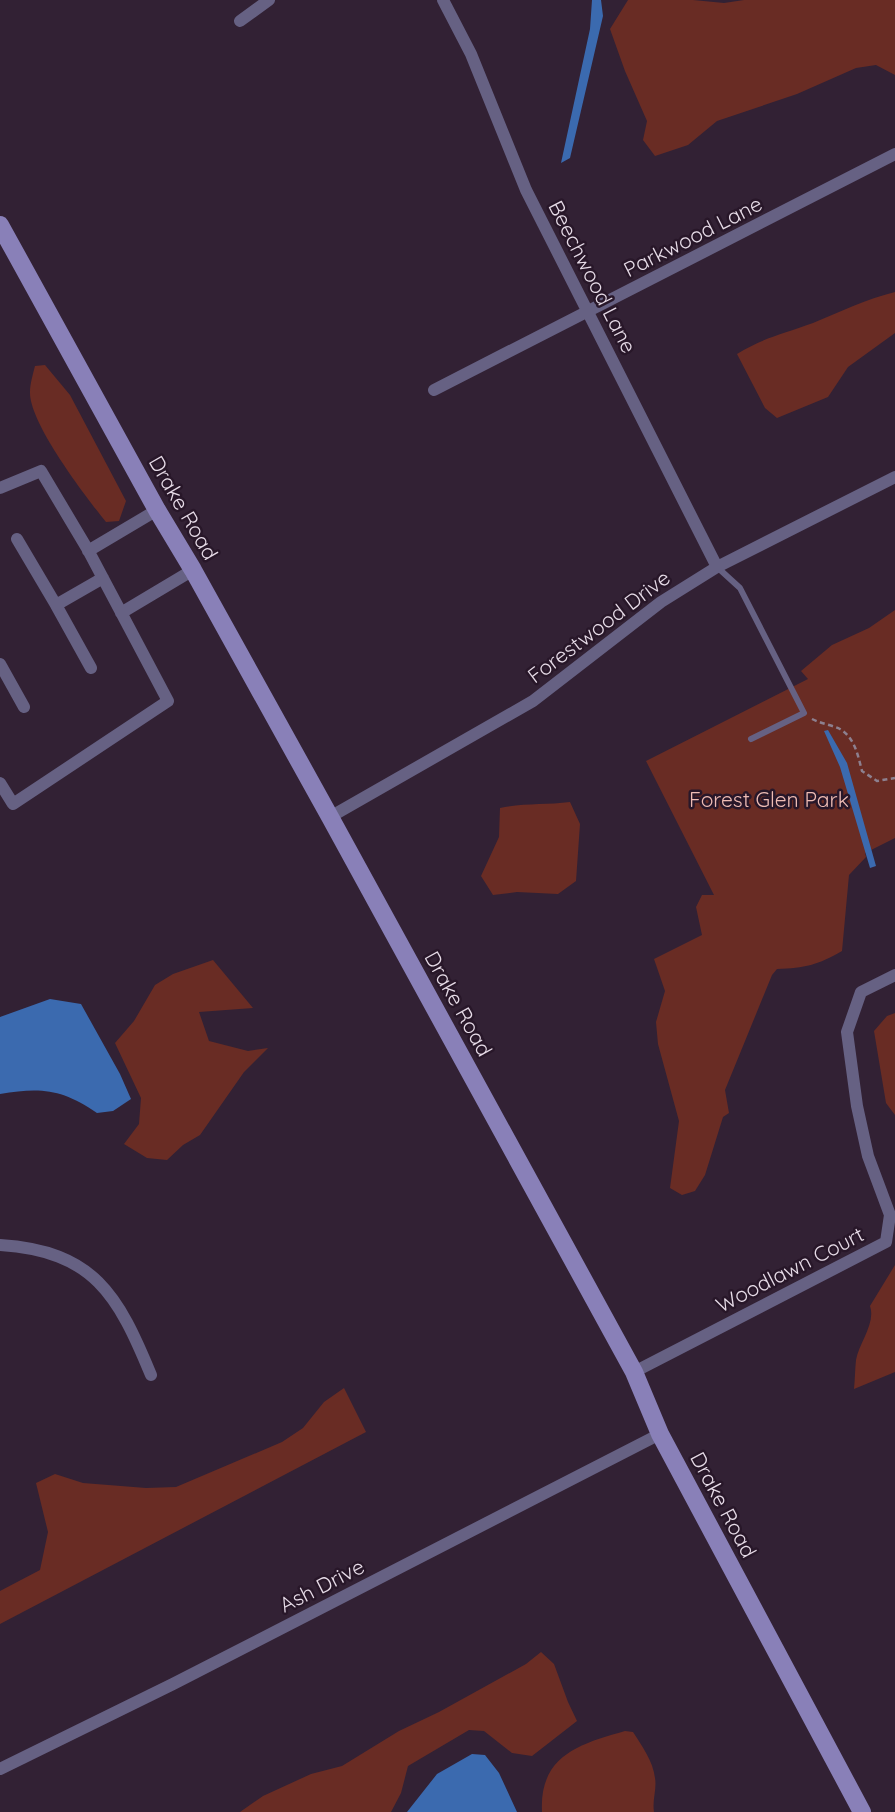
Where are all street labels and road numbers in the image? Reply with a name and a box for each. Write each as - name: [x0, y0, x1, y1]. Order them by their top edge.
- street label: Parkwood Lane: [619, 190, 766, 282]
- street label: Beechwood Lane: [543, 196, 643, 357]
- street label: Drake Road: [144, 451, 224, 564]
- street label: Forestwood Drive: [522, 564, 675, 688]
- street label: Drake Road: [419, 946, 498, 1061]
- street label: Woodlawn Court: [711, 1221, 868, 1318]
- street label: Drake Road: [685, 1447, 763, 1562]
- street label: Ash Drive: [275, 1553, 368, 1617]

